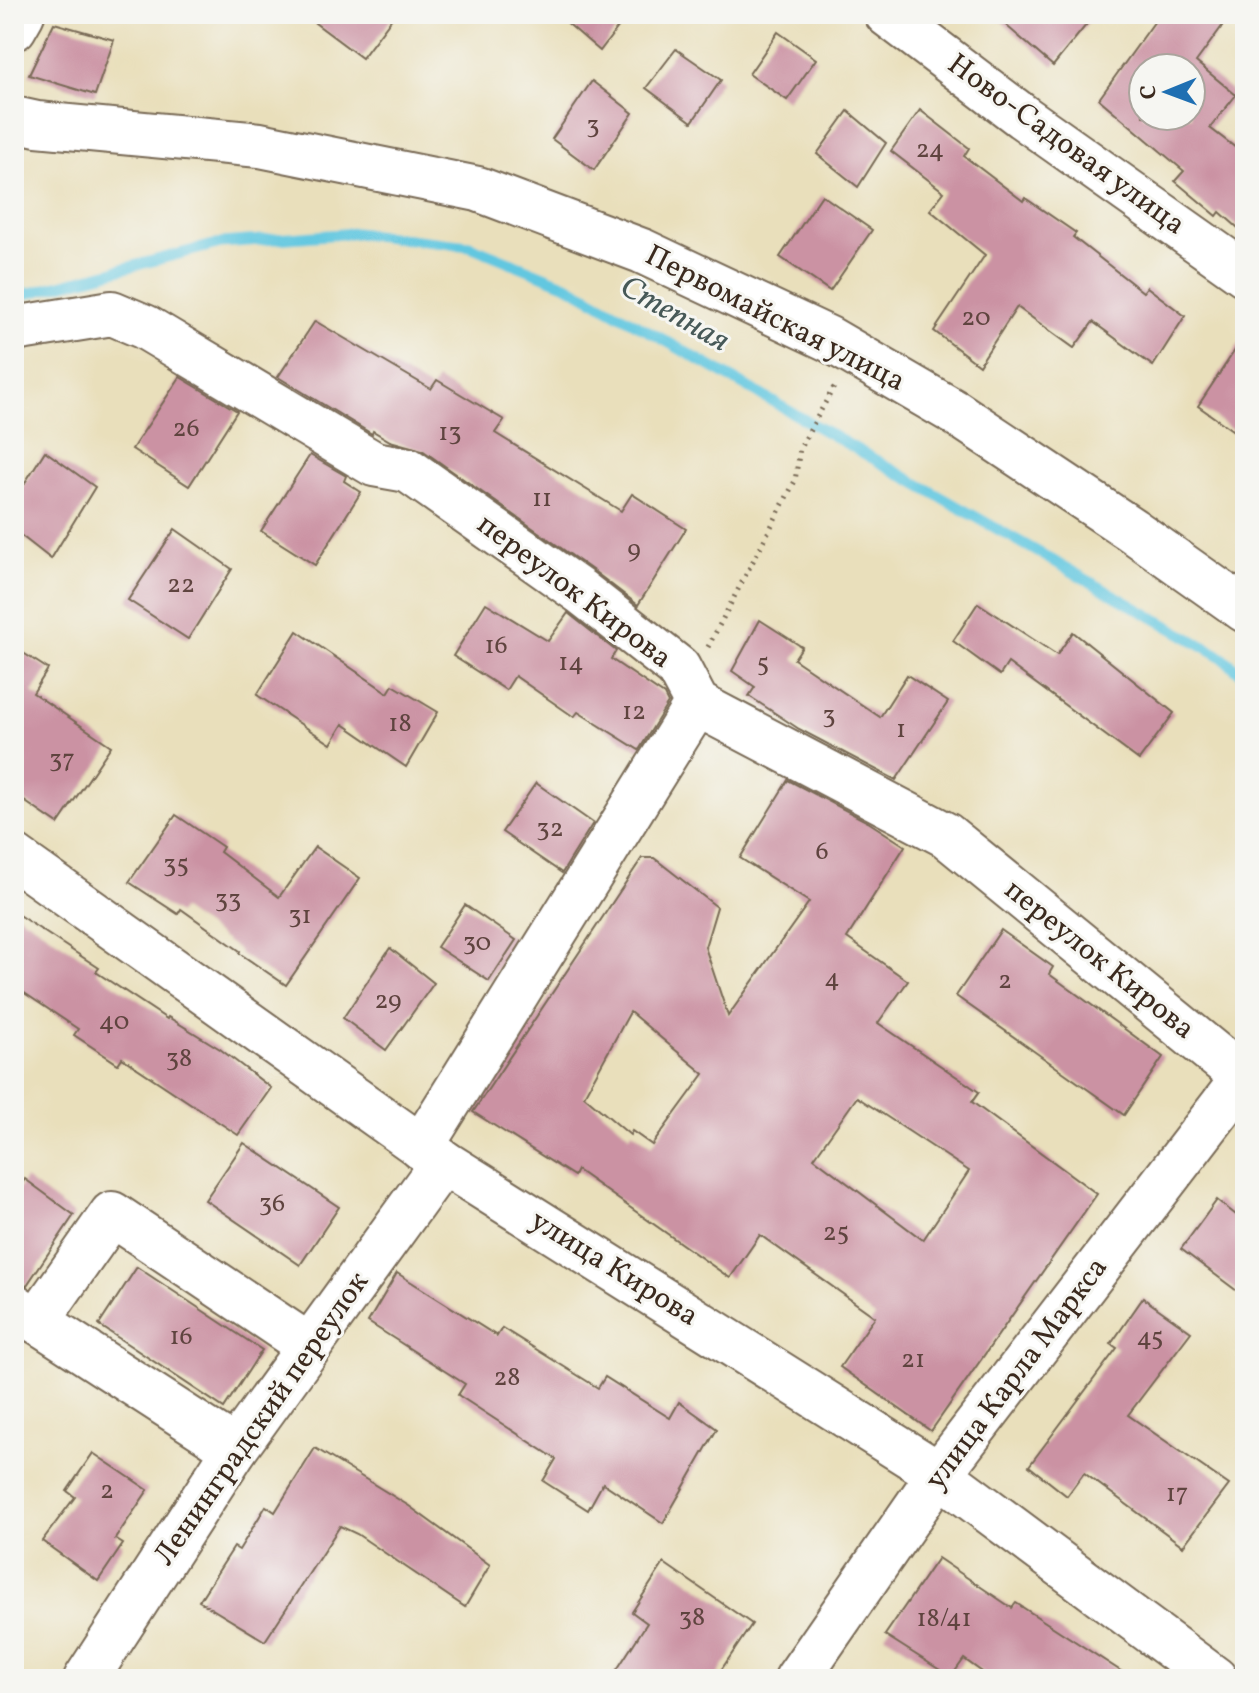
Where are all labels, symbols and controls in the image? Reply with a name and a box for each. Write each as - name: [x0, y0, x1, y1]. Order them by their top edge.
- street label: Ново-Садовая улица: [940, 46, 1192, 244]
- north arrow: [1127, 52, 1207, 132]
- house number: 3: [586, 108, 600, 144]
- house number: 24: [916, 132, 944, 168]
- street label: Первомайская улица: [638, 235, 912, 403]
- water label: Степная: [611, 266, 737, 364]
- house number: 20: [961, 300, 991, 336]
- house number: 26: [172, 411, 200, 447]
- house number: 13: [438, 415, 462, 451]
- house number: 11: [532, 481, 552, 517]
- street label: переулок Кирова: [468, 505, 680, 679]
- house number: 9: [627, 532, 641, 568]
- house number: 22: [167, 567, 195, 603]
- house number: 16: [484, 628, 508, 664]
- house number: 14: [558, 645, 584, 681]
- house number: 5: [757, 646, 769, 682]
- house number: 12: [622, 694, 646, 730]
- house number: 3: [822, 698, 836, 734]
- house number: 18: [388, 706, 412, 742]
- house number: 1: [896, 712, 906, 748]
- house number: 37: [49, 742, 75, 778]
- house number: 32: [536, 811, 564, 847]
- house number: 6: [815, 834, 829, 870]
- house number: 35: [163, 847, 189, 883]
- street label: переулок Кирова: [995, 870, 1203, 1050]
- house number: 33: [215, 882, 241, 918]
- house number: 31: [288, 898, 312, 934]
- house number: 30: [463, 925, 491, 961]
- house number: 4: [824, 961, 840, 997]
- house number: 2: [998, 963, 1012, 999]
- house number: 29: [374, 983, 402, 1019]
- house number: 40: [99, 1004, 129, 1040]
- house number: 38: [166, 1041, 192, 1077]
- house number: 36: [259, 1186, 285, 1222]
- street label: улица Кирова: [522, 1200, 706, 1338]
- house number: 25: [823, 1215, 849, 1251]
- street label: улица Карла Маркса: [916, 1249, 1118, 1499]
- street label: Ленинградский переулок: [144, 1264, 380, 1574]
- house number: 16: [169, 1319, 193, 1355]
- house number: 45: [1136, 1320, 1164, 1356]
- house number: 21: [901, 1342, 925, 1378]
- house number: 28: [493, 1360, 521, 1396]
- house number: 2: [100, 1473, 114, 1509]
- house number: 17: [1166, 1476, 1188, 1512]
- house number: 38: [679, 1600, 705, 1636]
- house number: 18/41: [916, 1601, 972, 1637]

